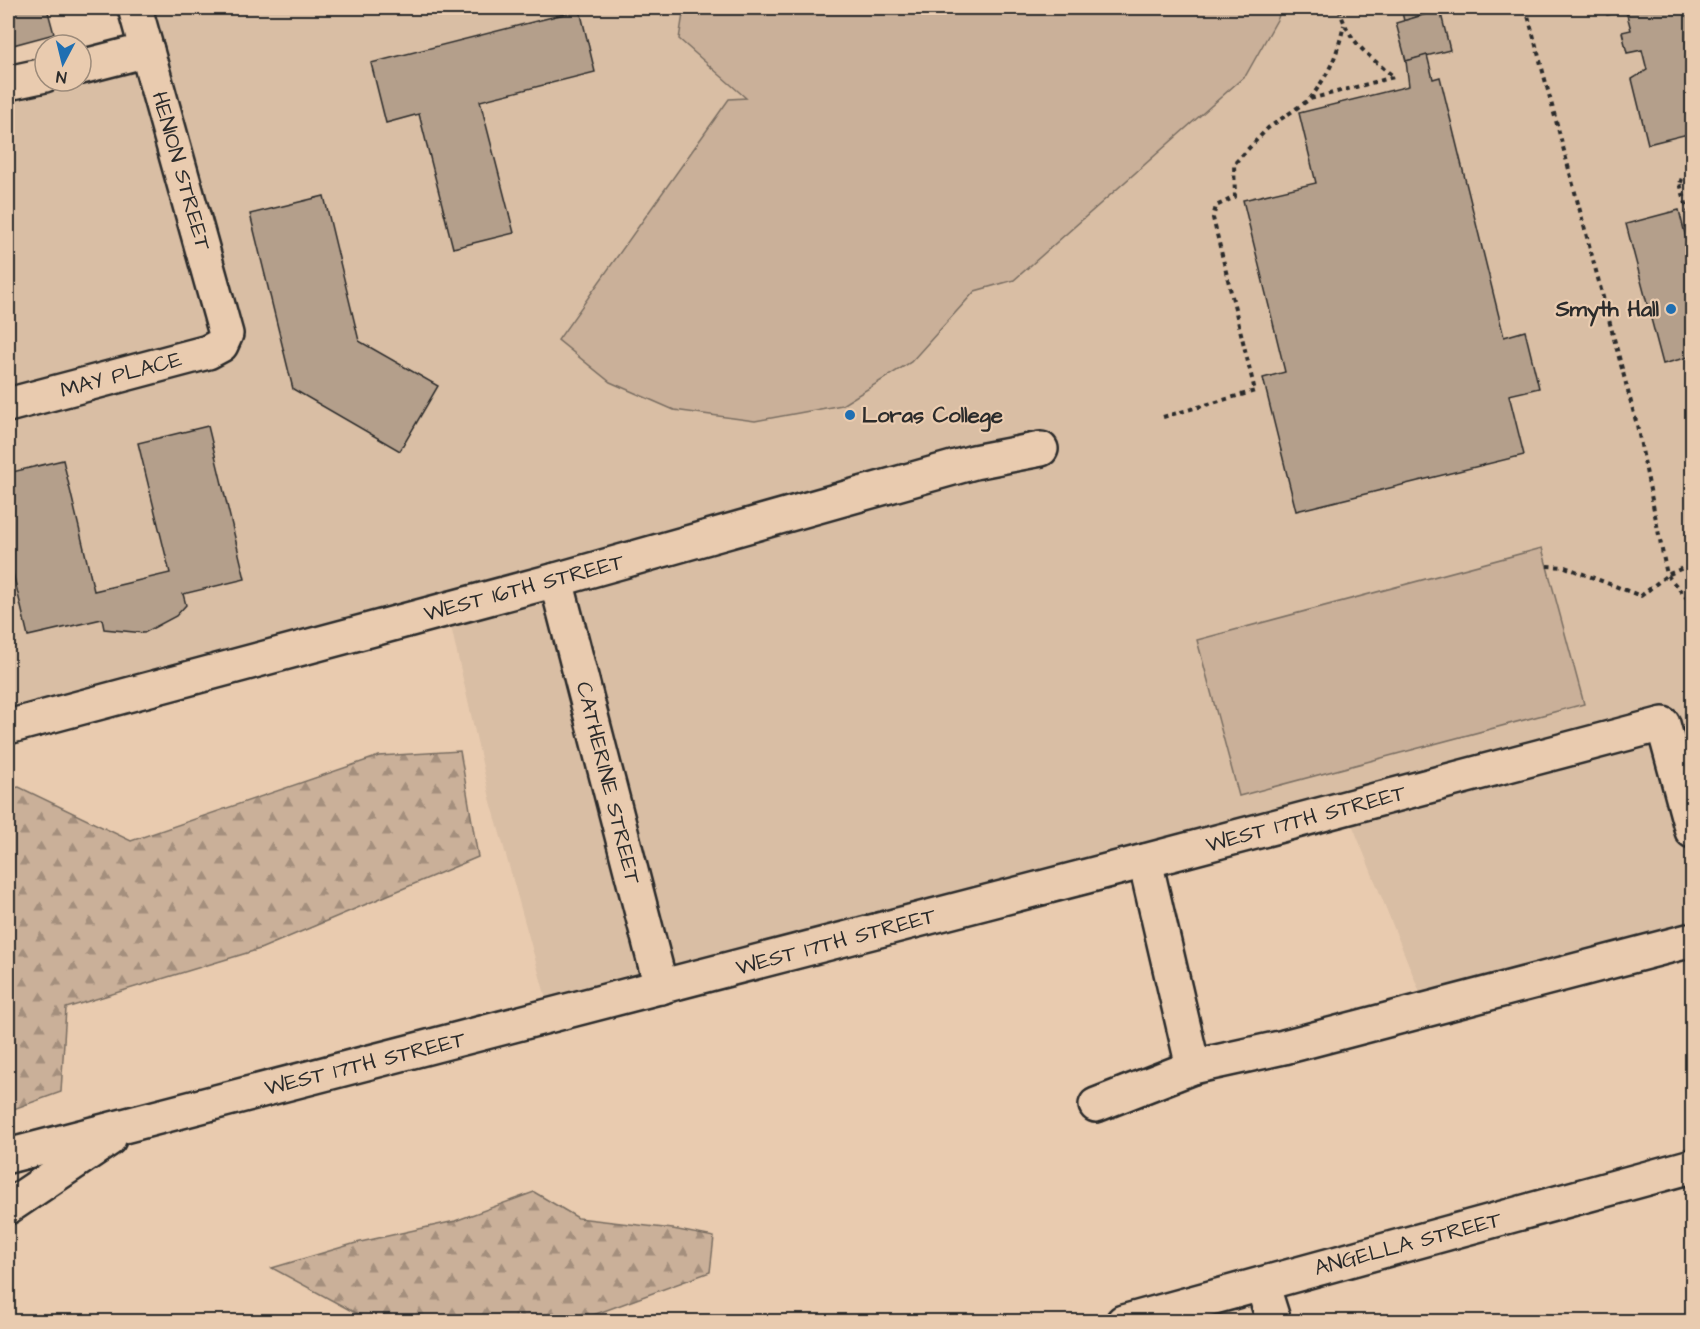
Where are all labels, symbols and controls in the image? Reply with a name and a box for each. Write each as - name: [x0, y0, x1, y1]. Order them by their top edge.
- north arrow: [33, 33, 93, 93]
- text: N: [55, 65, 68, 88]
- street label: HENION STREET: [143, 88, 219, 254]
- place label: Smyth Hall: [1555, 294, 1660, 327]
- marker: Smyth Hall: [1664, 302, 1678, 316]
- street label: MAY PLACE: [57, 344, 185, 406]
- place label: Loras College: [862, 400, 1003, 432]
- marker: Loras College: [843, 408, 857, 422]
- street label: WEST 16TH STREET: [420, 546, 628, 630]
- street label: CATHERINE STREET: [568, 679, 648, 888]
- street label: WEST 17TH STREET: [1203, 777, 1410, 861]
- street label: WEST 17TH STREET: [733, 900, 940, 984]
- street label: WEST 17TH STREET: [261, 1024, 469, 1104]
- street label: ANGELLA STREET: [1311, 1204, 1505, 1284]

